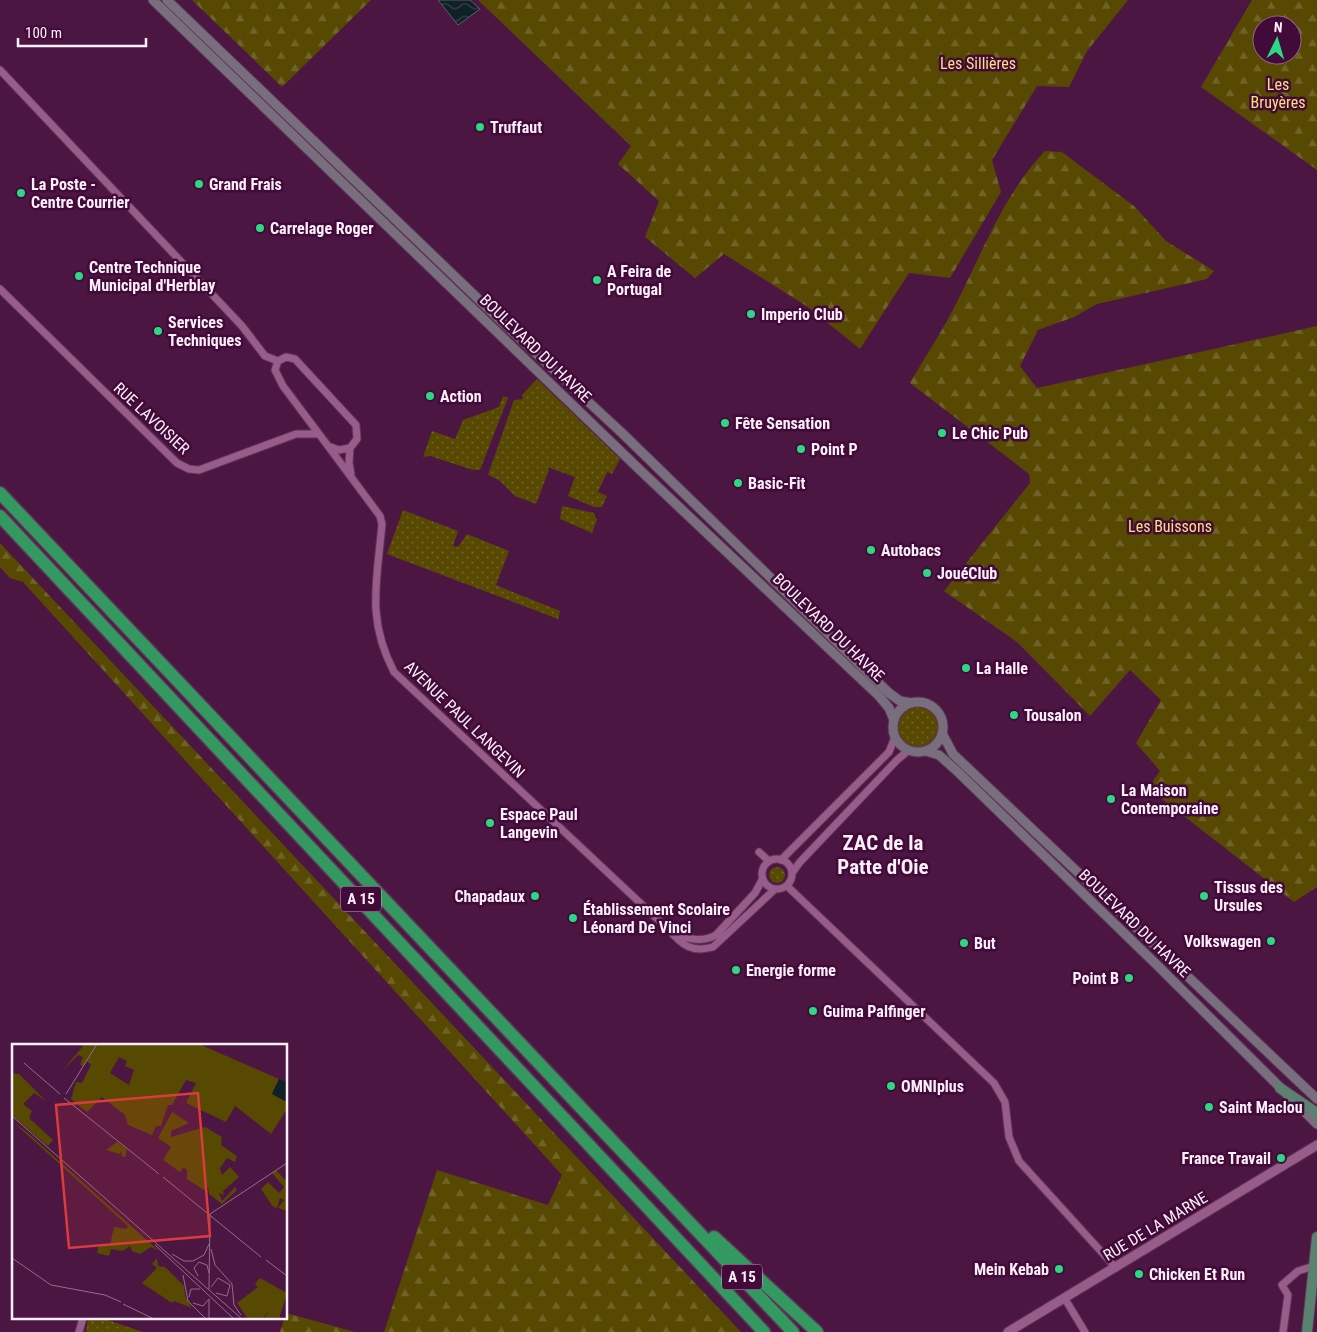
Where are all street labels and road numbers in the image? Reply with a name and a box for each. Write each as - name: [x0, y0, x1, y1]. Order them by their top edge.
- street label: BOULEVARD DU HAVRE: [476, 290, 595, 406]
- street label: RUE LAVOISIER: [110, 378, 194, 459]
- street label: BOULEVARD DU HAVRE: [769, 569, 888, 685]
- street label: AVENUE PAUL LANGEVIN: [400, 657, 529, 782]
- street label: BOULEVARD DU HAVRE: [1075, 865, 1194, 981]
- road number: A 15: [341, 886, 381, 912]
- street label: RUE DE LA MARNE: [1100, 1188, 1211, 1265]
- road number: A 15: [722, 1264, 762, 1290]

